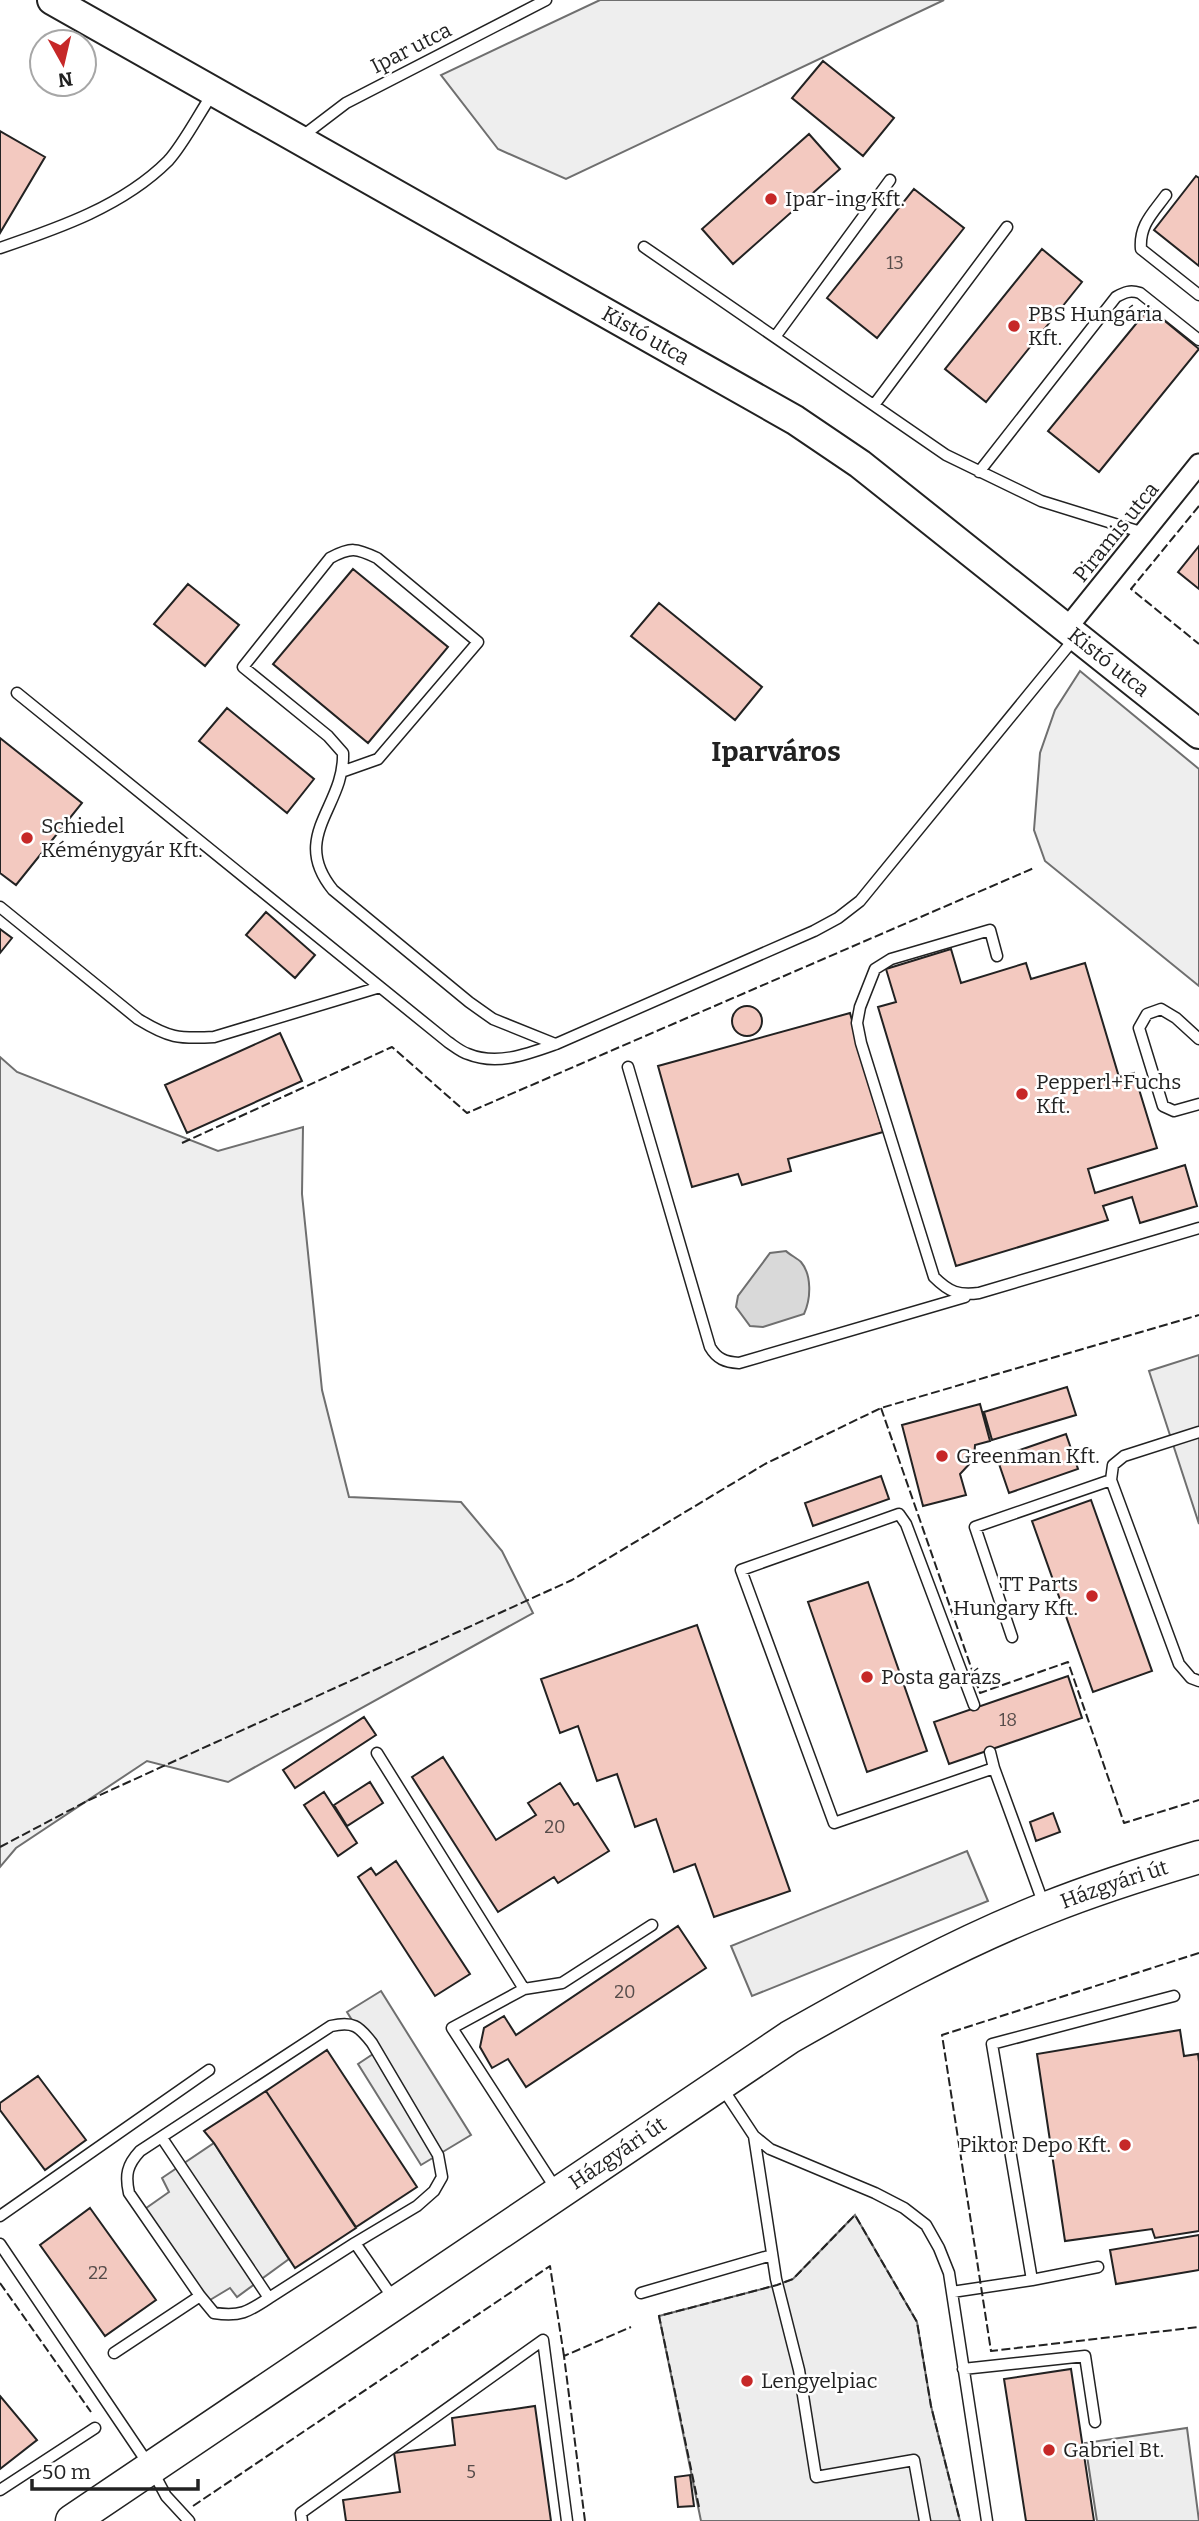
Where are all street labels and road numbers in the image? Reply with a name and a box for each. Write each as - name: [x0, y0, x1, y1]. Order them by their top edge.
- street label: Ipar utca: [366, 16, 456, 79]
- street label: Kistó utca: [597, 300, 695, 371]
- street label: Piramis utca: [1068, 476, 1165, 587]
- street label: Kistó utca: [1063, 622, 1155, 703]
- street label: Házgyári út: [1057, 1854, 1171, 1915]
- street label: Házgyári út: [564, 2111, 672, 2195]

